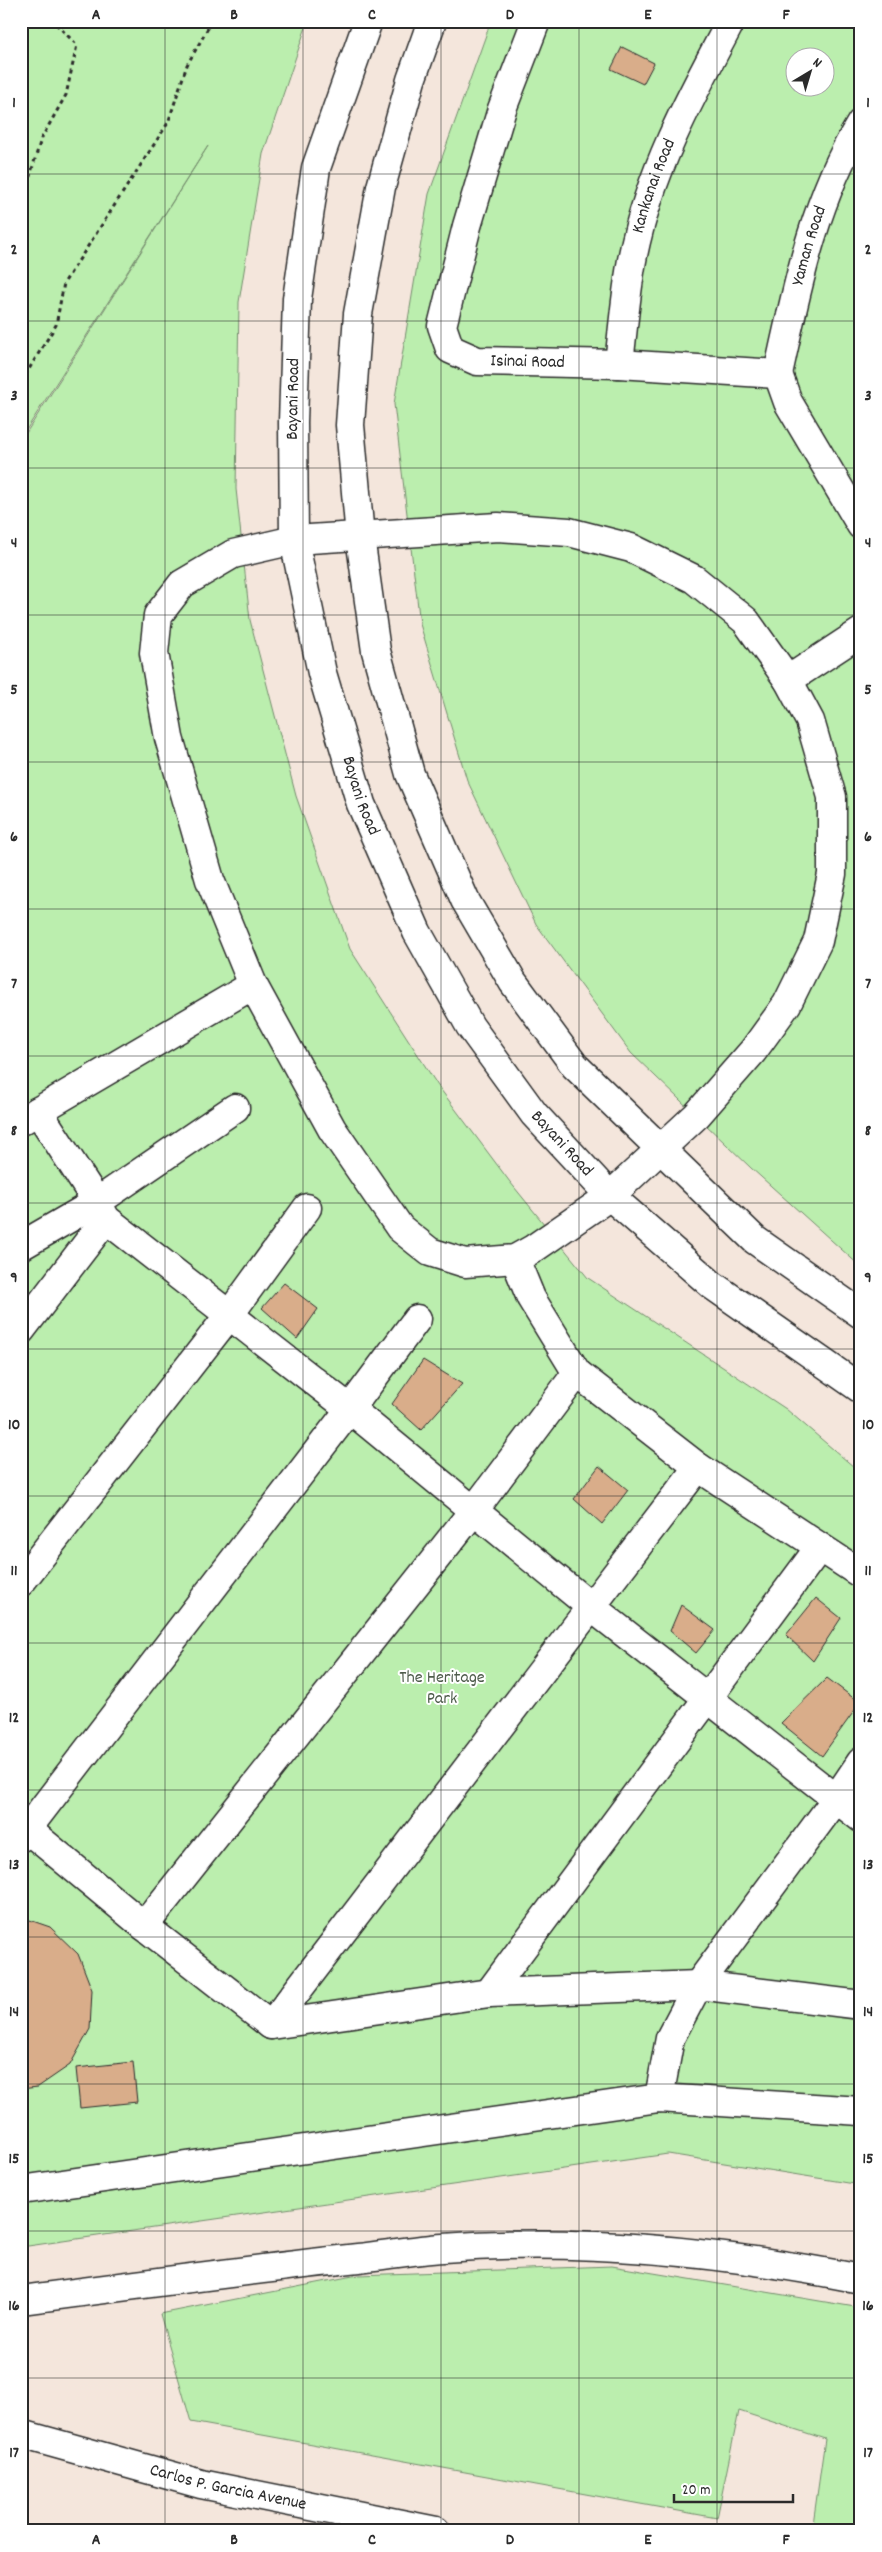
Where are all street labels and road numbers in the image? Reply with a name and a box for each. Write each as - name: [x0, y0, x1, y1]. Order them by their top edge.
- street label: Kankanai Road: [626, 135, 682, 236]
- street label: Yaman Road: [786, 202, 833, 288]
- street label: Isinai Road: [490, 349, 565, 375]
- street label: Bayani Road: [281, 358, 307, 440]
- street label: Bayani Road: [335, 753, 386, 839]
- street label: Bayani Road: [524, 1105, 599, 1182]
- street label: Carlos P. Garcia Avenue: [147, 2458, 309, 2517]

